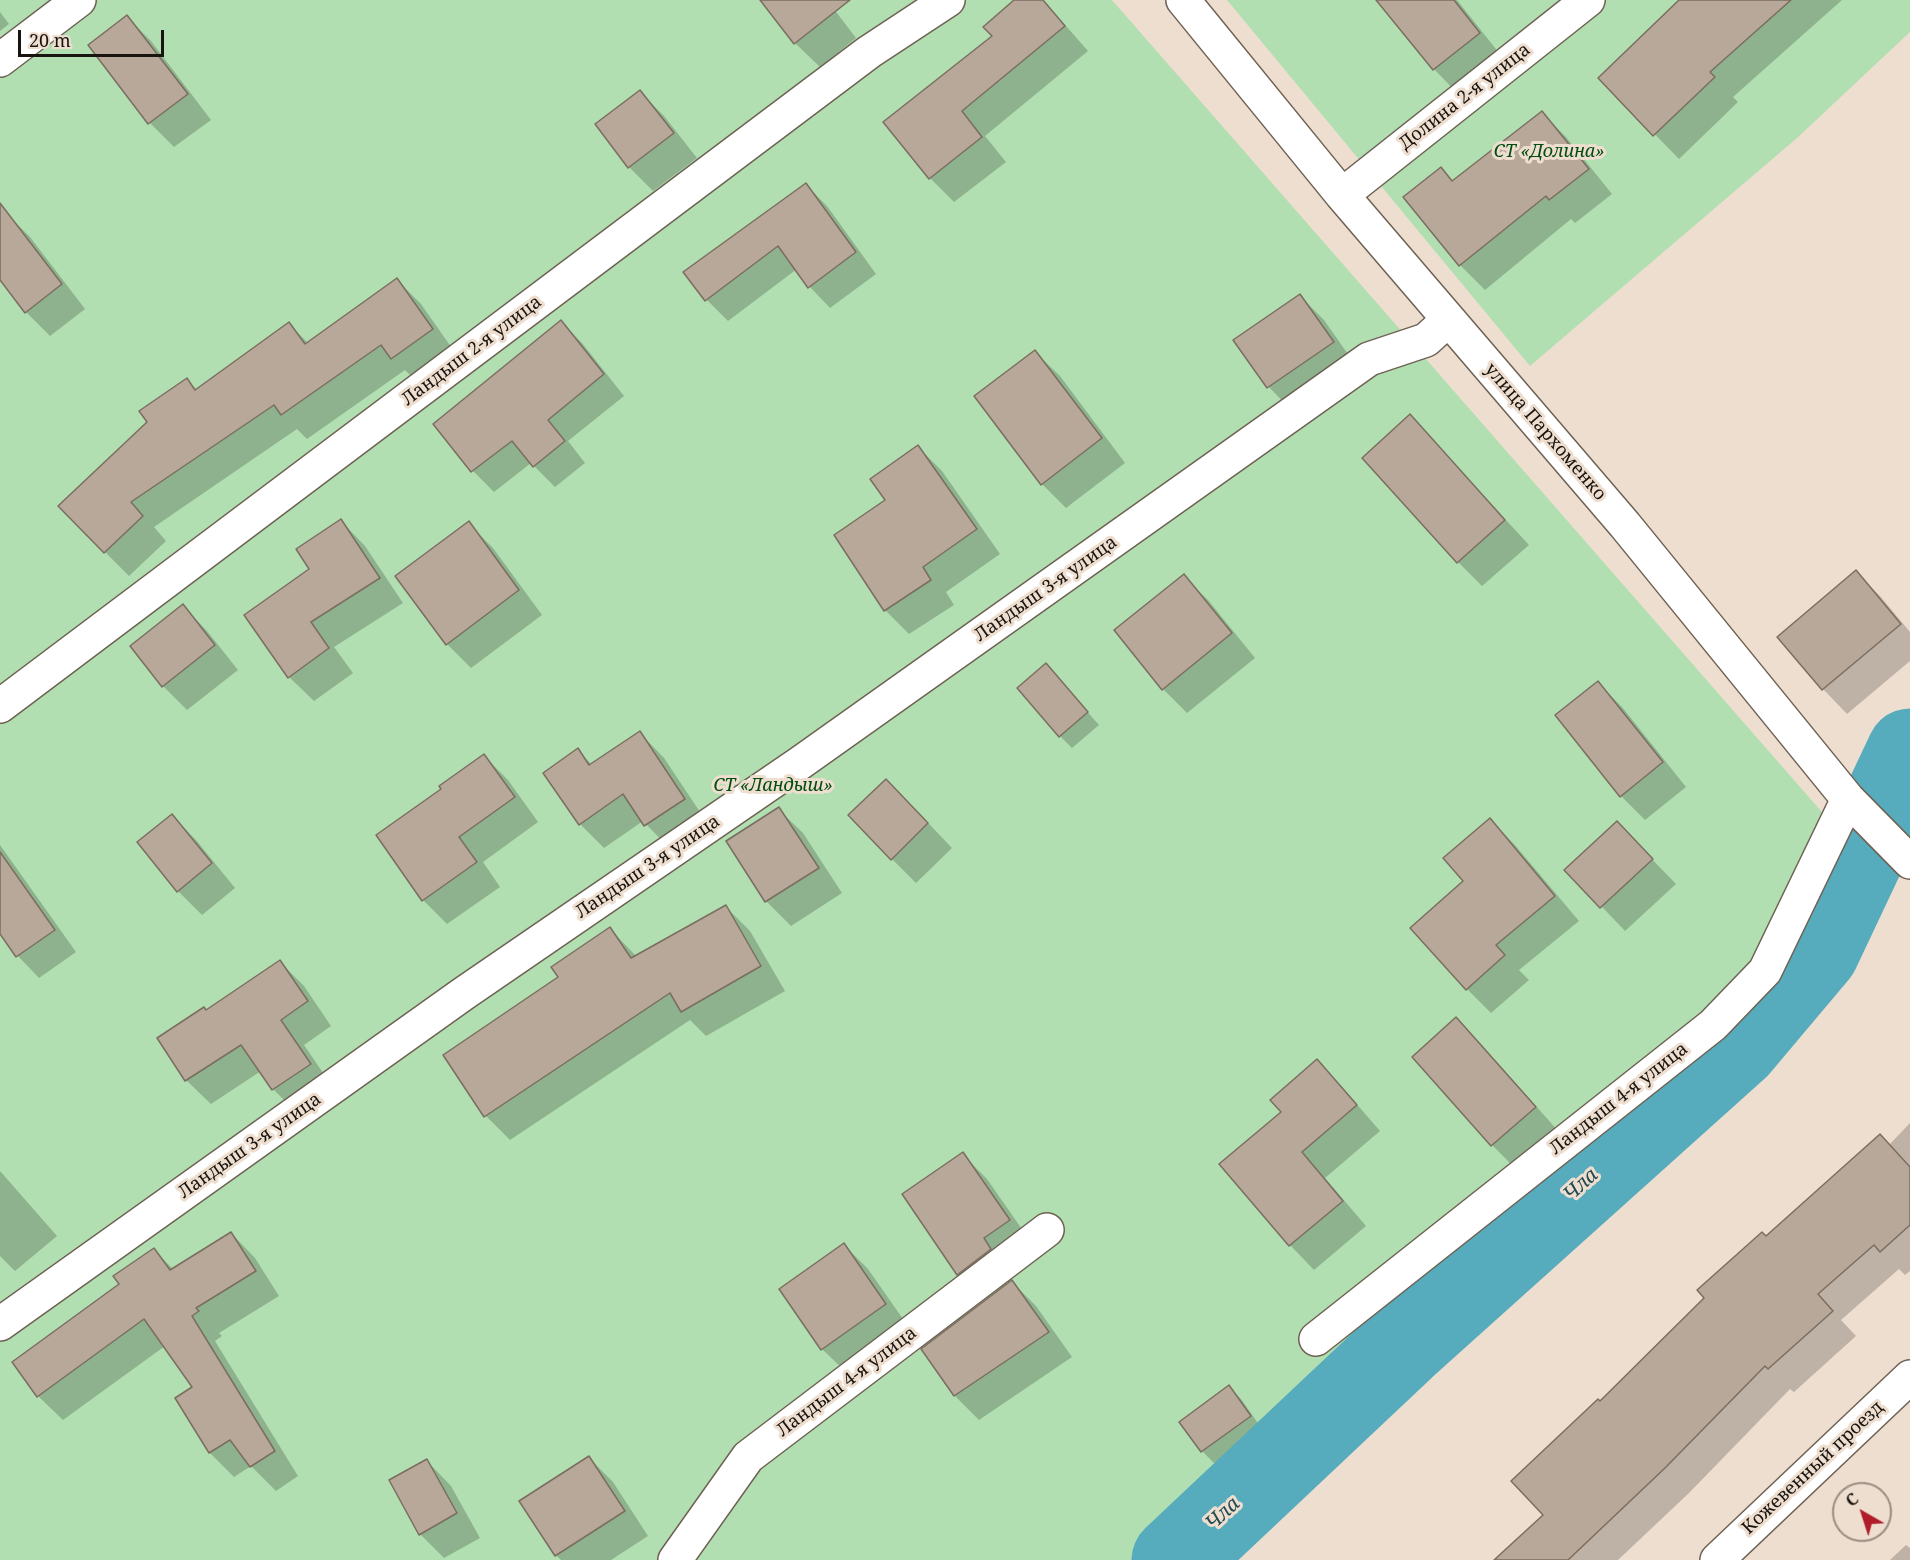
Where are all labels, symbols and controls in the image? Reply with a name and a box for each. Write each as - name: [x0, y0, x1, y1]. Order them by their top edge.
- scale bar: [21, 18, 166, 56]
- text: 20 m: [29, 28, 71, 52]
- street label: Долина 2-я улица: [1395, 39, 1535, 155]
- park label: СТ «Долина»: [1494, 141, 1604, 163]
- street label: Ландыш 2-я улица: [398, 291, 546, 411]
- street label: улица Пархоменко: [1480, 359, 1610, 505]
- street label: Ландыш 3-я улица: [971, 532, 1121, 646]
- park label: СТ «Ландыш»: [713, 775, 833, 797]
- street label: Ландыш 3-я улица: [572, 811, 724, 923]
- street label: Ландыш 4-я улица: [1546, 1038, 1692, 1160]
- street label: Ландыш 3-я улица: [175, 1089, 325, 1203]
- water label: Чла: [1559, 1163, 1603, 1207]
- street label: Ландыш 4-я улица: [773, 1322, 921, 1442]
- street label: Кожевенный проезд: [1738, 1397, 1888, 1539]
- north arrow: [1832, 1482, 1892, 1542]
- text: С: [1841, 1488, 1863, 1511]
- water label: Чла: [1201, 1492, 1245, 1536]

